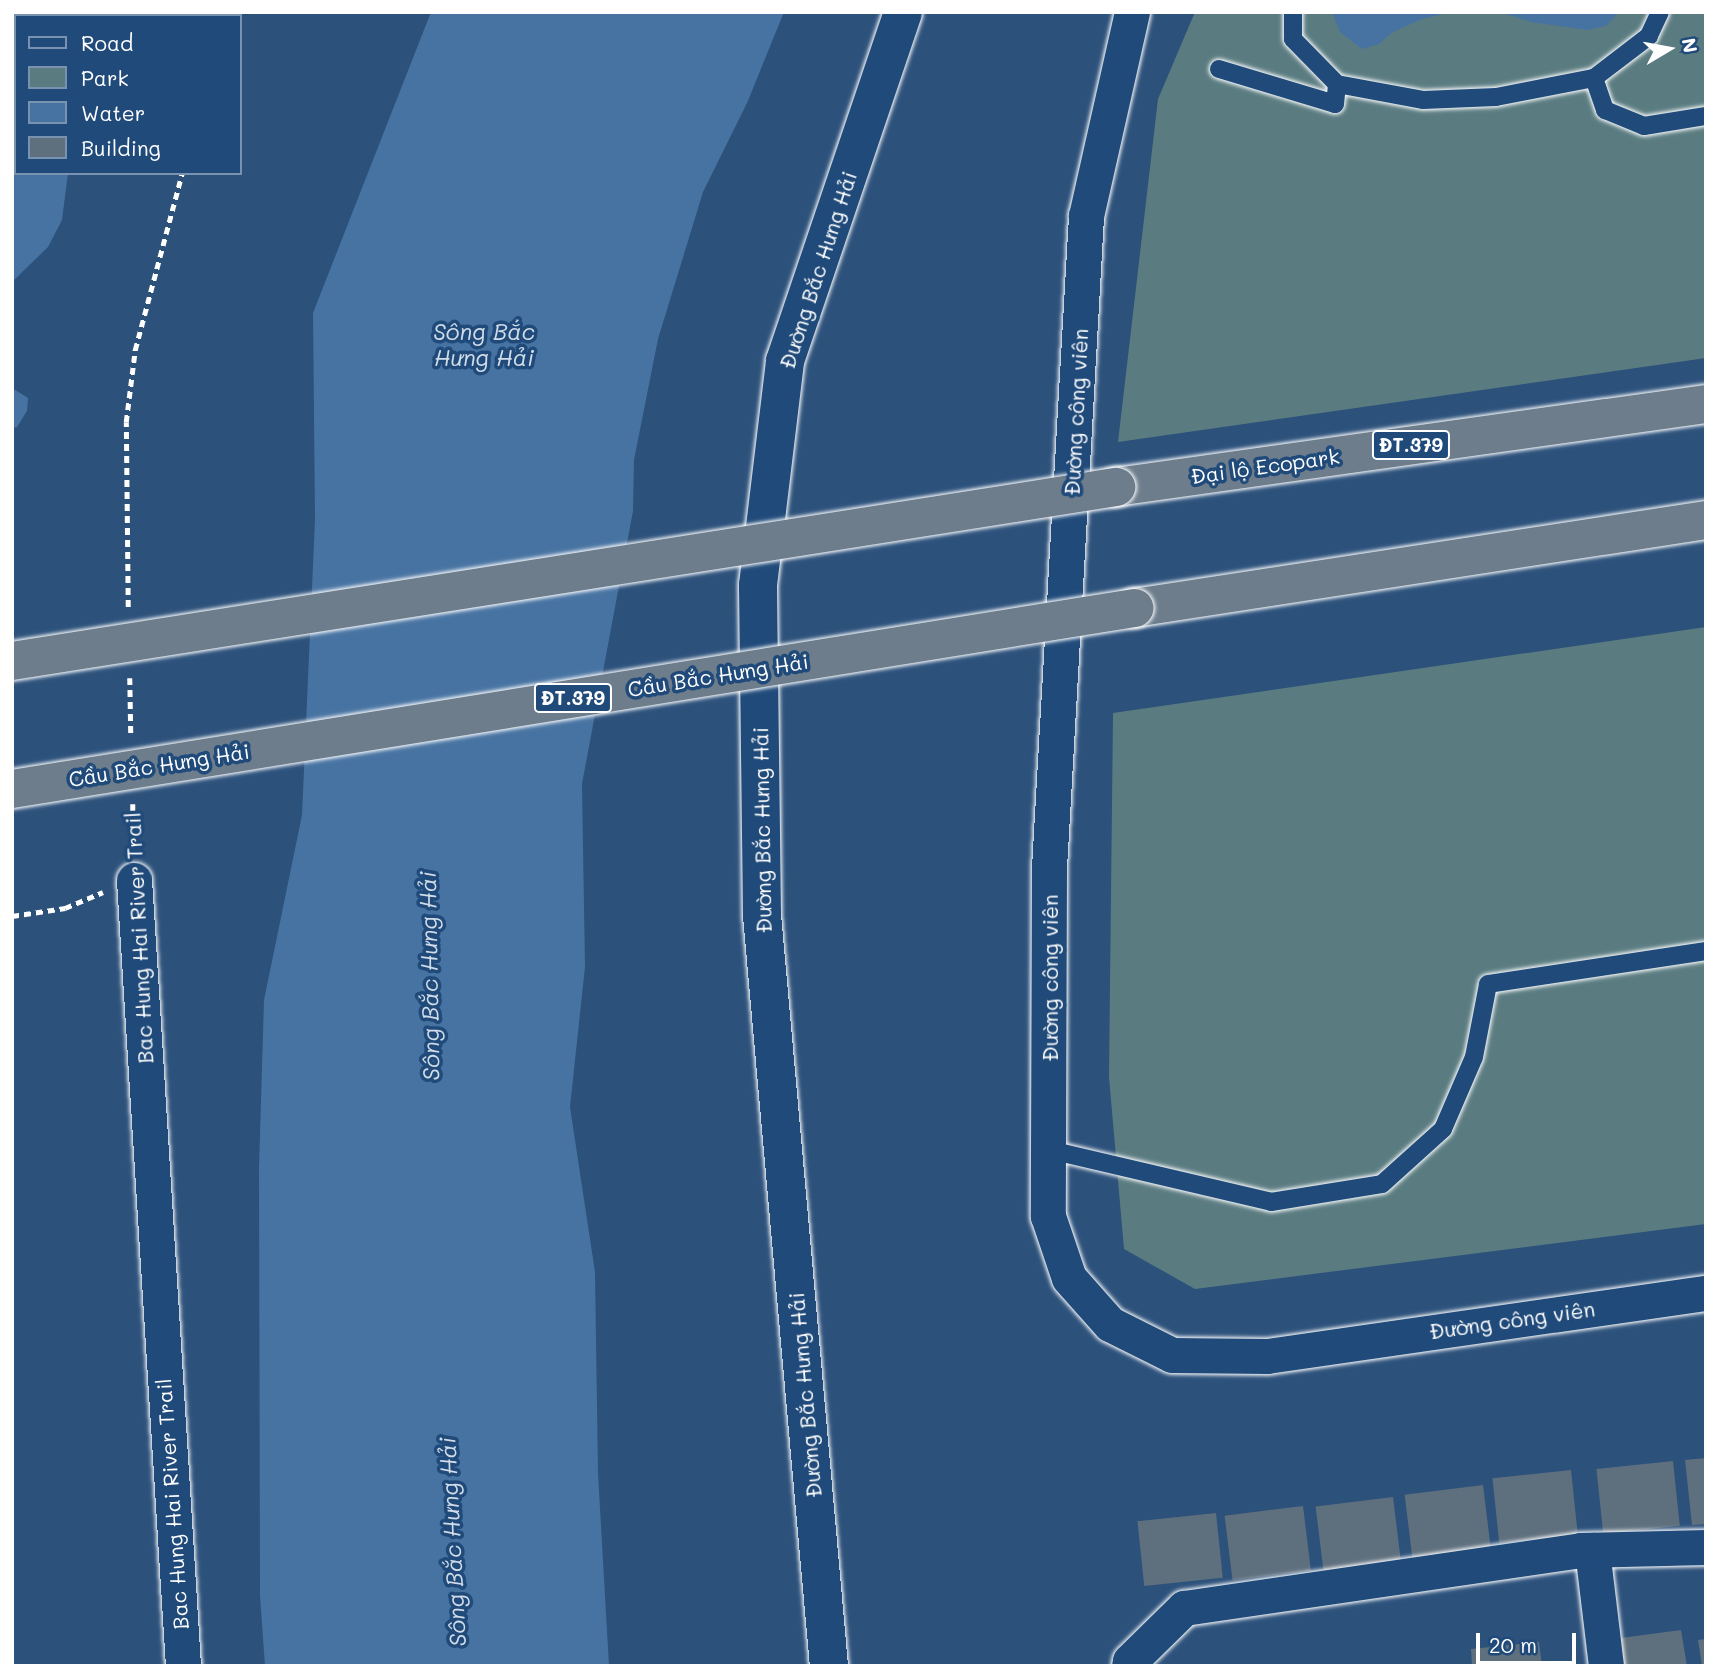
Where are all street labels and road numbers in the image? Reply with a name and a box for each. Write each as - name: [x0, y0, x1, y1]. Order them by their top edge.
- street label: Đường Bắc Hưng Hải: [774, 168, 862, 372]
- street label: Đường công viên: [1059, 328, 1093, 496]
- road number: ĐT.379: [1371, 430, 1451, 460]
- street label: Đại lộ Ecopark: [1189, 443, 1341, 489]
- street label: Cầu Bắc Hưng Hải: [626, 648, 810, 702]
- road number: ĐT.379: [533, 682, 613, 713]
- street label: Đường Bắc Hưng Hải: [748, 727, 776, 933]
- street label: Cầu Bắc Hưng Hải: [67, 738, 251, 792]
- street label: Bac Hung Hai River Trail: [120, 812, 158, 1064]
- street label: Đường công viên: [1037, 894, 1063, 1062]
- street label: Đường Bắc Hưng Hải: [783, 1291, 827, 1499]
- street label: Đường công viên: [1428, 1296, 1596, 1344]
- street label: Bac Hung Hai River Trail: [151, 1378, 193, 1630]

